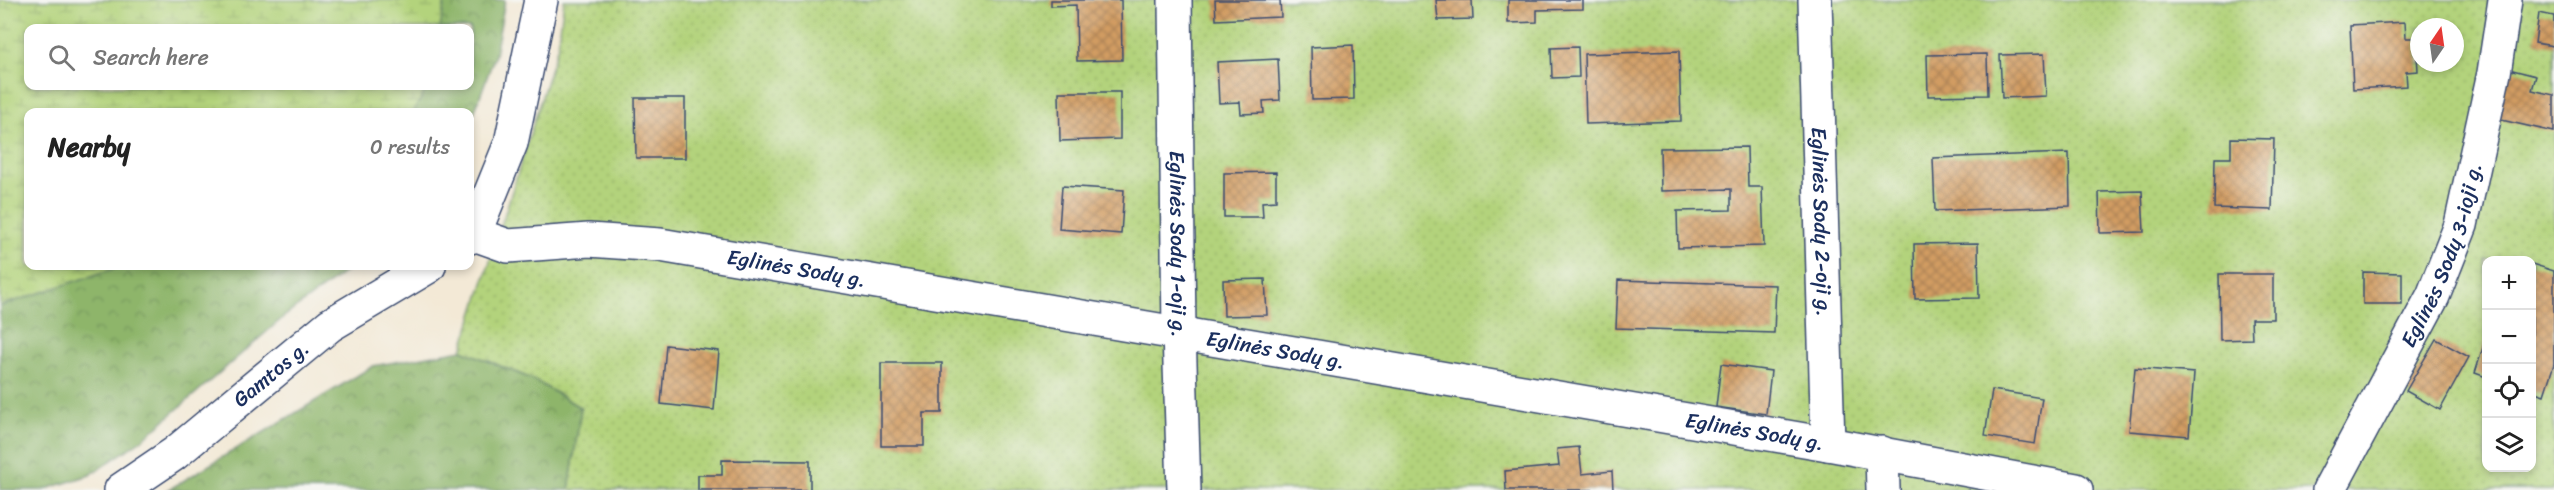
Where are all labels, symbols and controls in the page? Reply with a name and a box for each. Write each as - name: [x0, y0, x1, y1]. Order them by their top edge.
- north arrow: [2410, 18, 2464, 72]
- search box: [24, 24, 474, 90]
- text: Search here: [93, 38, 209, 77]
- icon: search: [45, 41, 78, 74]
- text: Nearby: [48, 124, 130, 170]
- street label: Eglinės Sodų 2-oji g.: [1800, 127, 1843, 317]
- text: 0 results: [370, 130, 450, 165]
- street label: Eglinės Sodų 1-oji g.: [1158, 150, 1198, 338]
- street label: Eglinės Sodų 3-ioji g.: [2390, 159, 2493, 354]
- street label: Eglinės Sodų g.: [724, 238, 869, 299]
- map controls: [2482, 256, 2536, 472]
- button: +: [2482, 256, 2536, 310]
- button: −: [2482, 310, 2536, 364]
- street label: Eglinės Sodų g.: [1203, 319, 1348, 380]
- street label: Gamtos g.: [224, 330, 318, 417]
- button: locate: [2482, 364, 2536, 418]
- street label: Eglinės Sodų g.: [1683, 401, 1827, 462]
- button: layers: [2482, 418, 2536, 472]

